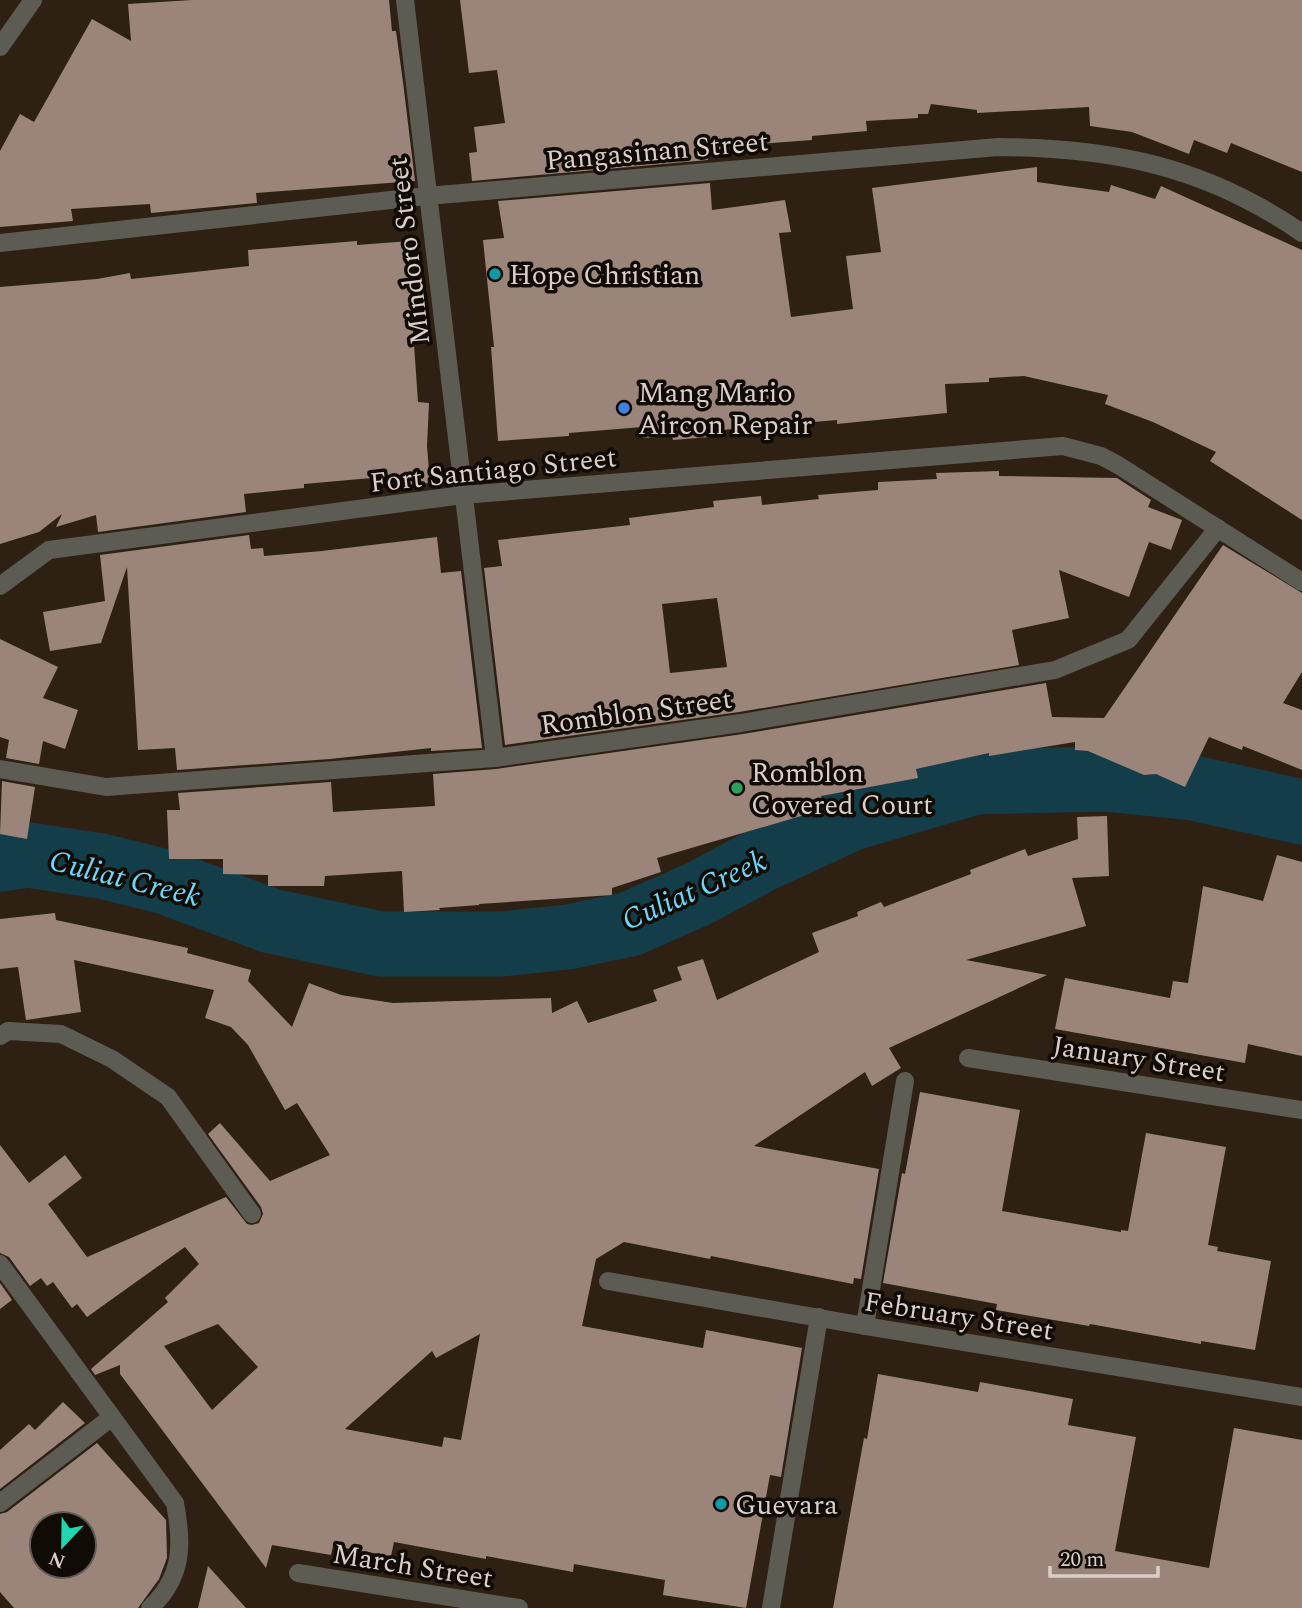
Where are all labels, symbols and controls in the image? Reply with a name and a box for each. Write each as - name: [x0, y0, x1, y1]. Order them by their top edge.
- street label: Pangasinan Street: [544, 120, 770, 183]
- street label: Mindoro Street: [377, 154, 442, 347]
- place label: Hope Christian: [509, 254, 700, 297]
- marker: Hope Christian: [487, 266, 503, 282]
- place label: Mang Mario Aircon Repair: [638, 372, 812, 447]
- marker: Mang Mario Aircon Repair: [616, 400, 632, 416]
- street label: Fort Santiago Street: [368, 436, 619, 505]
- street label: Romblon Street: [538, 678, 735, 747]
- place label: Romblon Covered Court: [751, 752, 933, 827]
- marker: Romblon Covered Court: [729, 780, 745, 796]
- water label: Culiat Creek: [44, 838, 205, 920]
- water label: Culiat Creek: [615, 839, 774, 943]
- street label: January Street: [1049, 1025, 1228, 1094]
- street label: February Street: [861, 1280, 1057, 1353]
- place label: Guevara: [735, 1484, 838, 1527]
- marker: Guevara: [713, 1496, 729, 1512]
- north arrow: [28, 1510, 98, 1580]
- street label: March Street: [329, 1533, 496, 1600]
- scale bar: [1050, 1534, 1158, 1578]
- text: N: [45, 1543, 70, 1576]
- text: 20 m: [1060, 1544, 1104, 1576]

